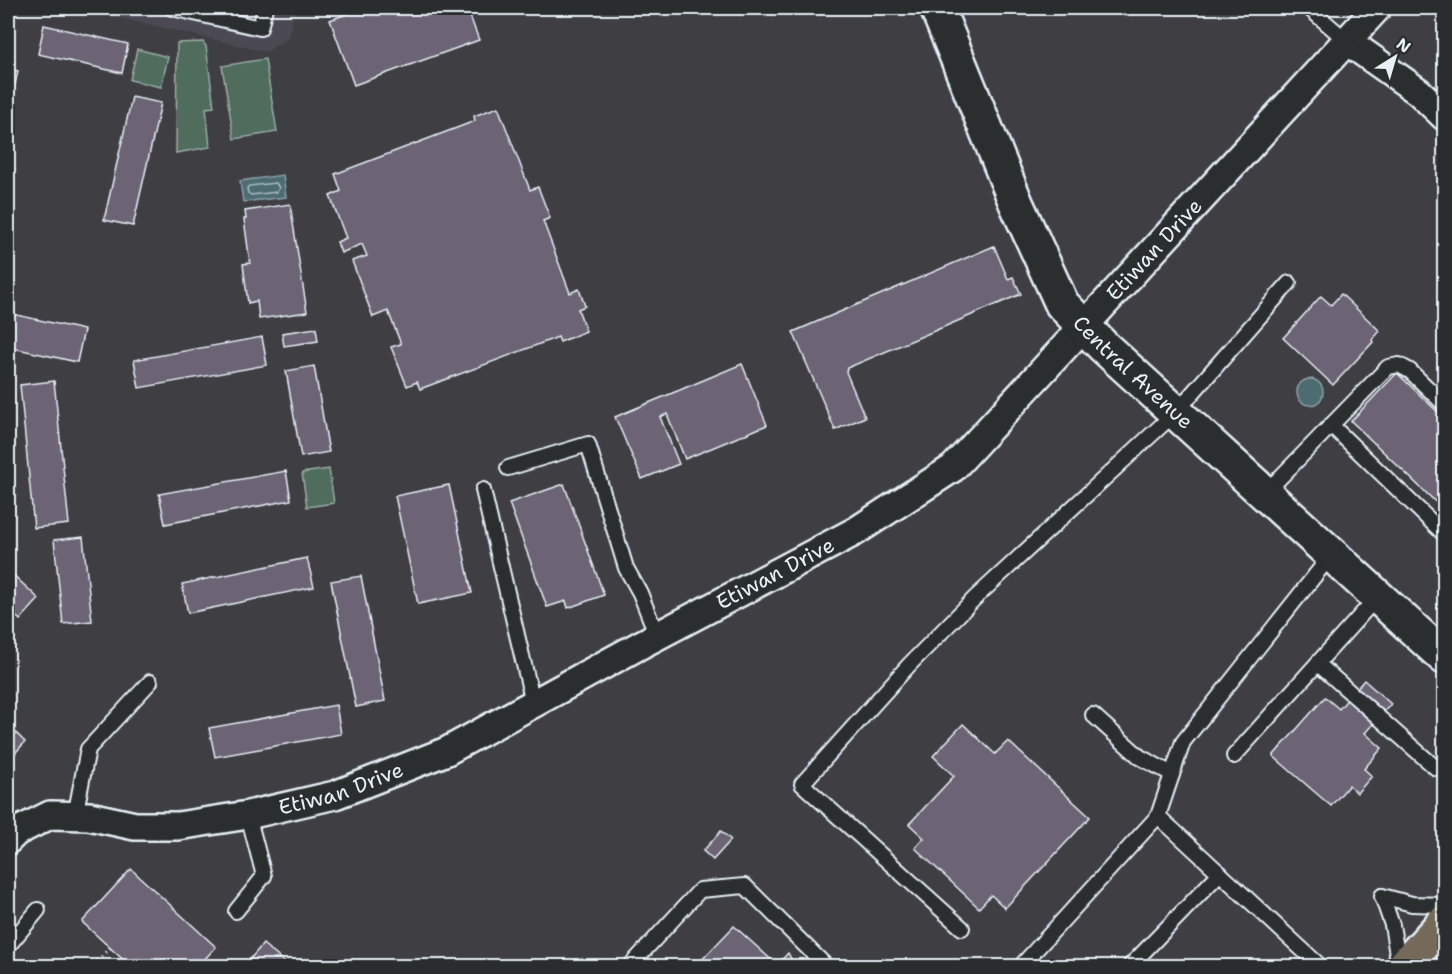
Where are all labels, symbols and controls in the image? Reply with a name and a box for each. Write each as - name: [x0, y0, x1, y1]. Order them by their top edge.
- north arrow: [1365, 27, 1425, 87]
- text: N: [1392, 33, 1415, 58]
- street label: Etiwan Drive: [1100, 192, 1209, 307]
- street label: Central Avenue: [1067, 309, 1199, 435]
- street label: Etiwan Drive: [711, 531, 839, 616]
- street label: Etiwan Drive: [276, 756, 407, 822]

